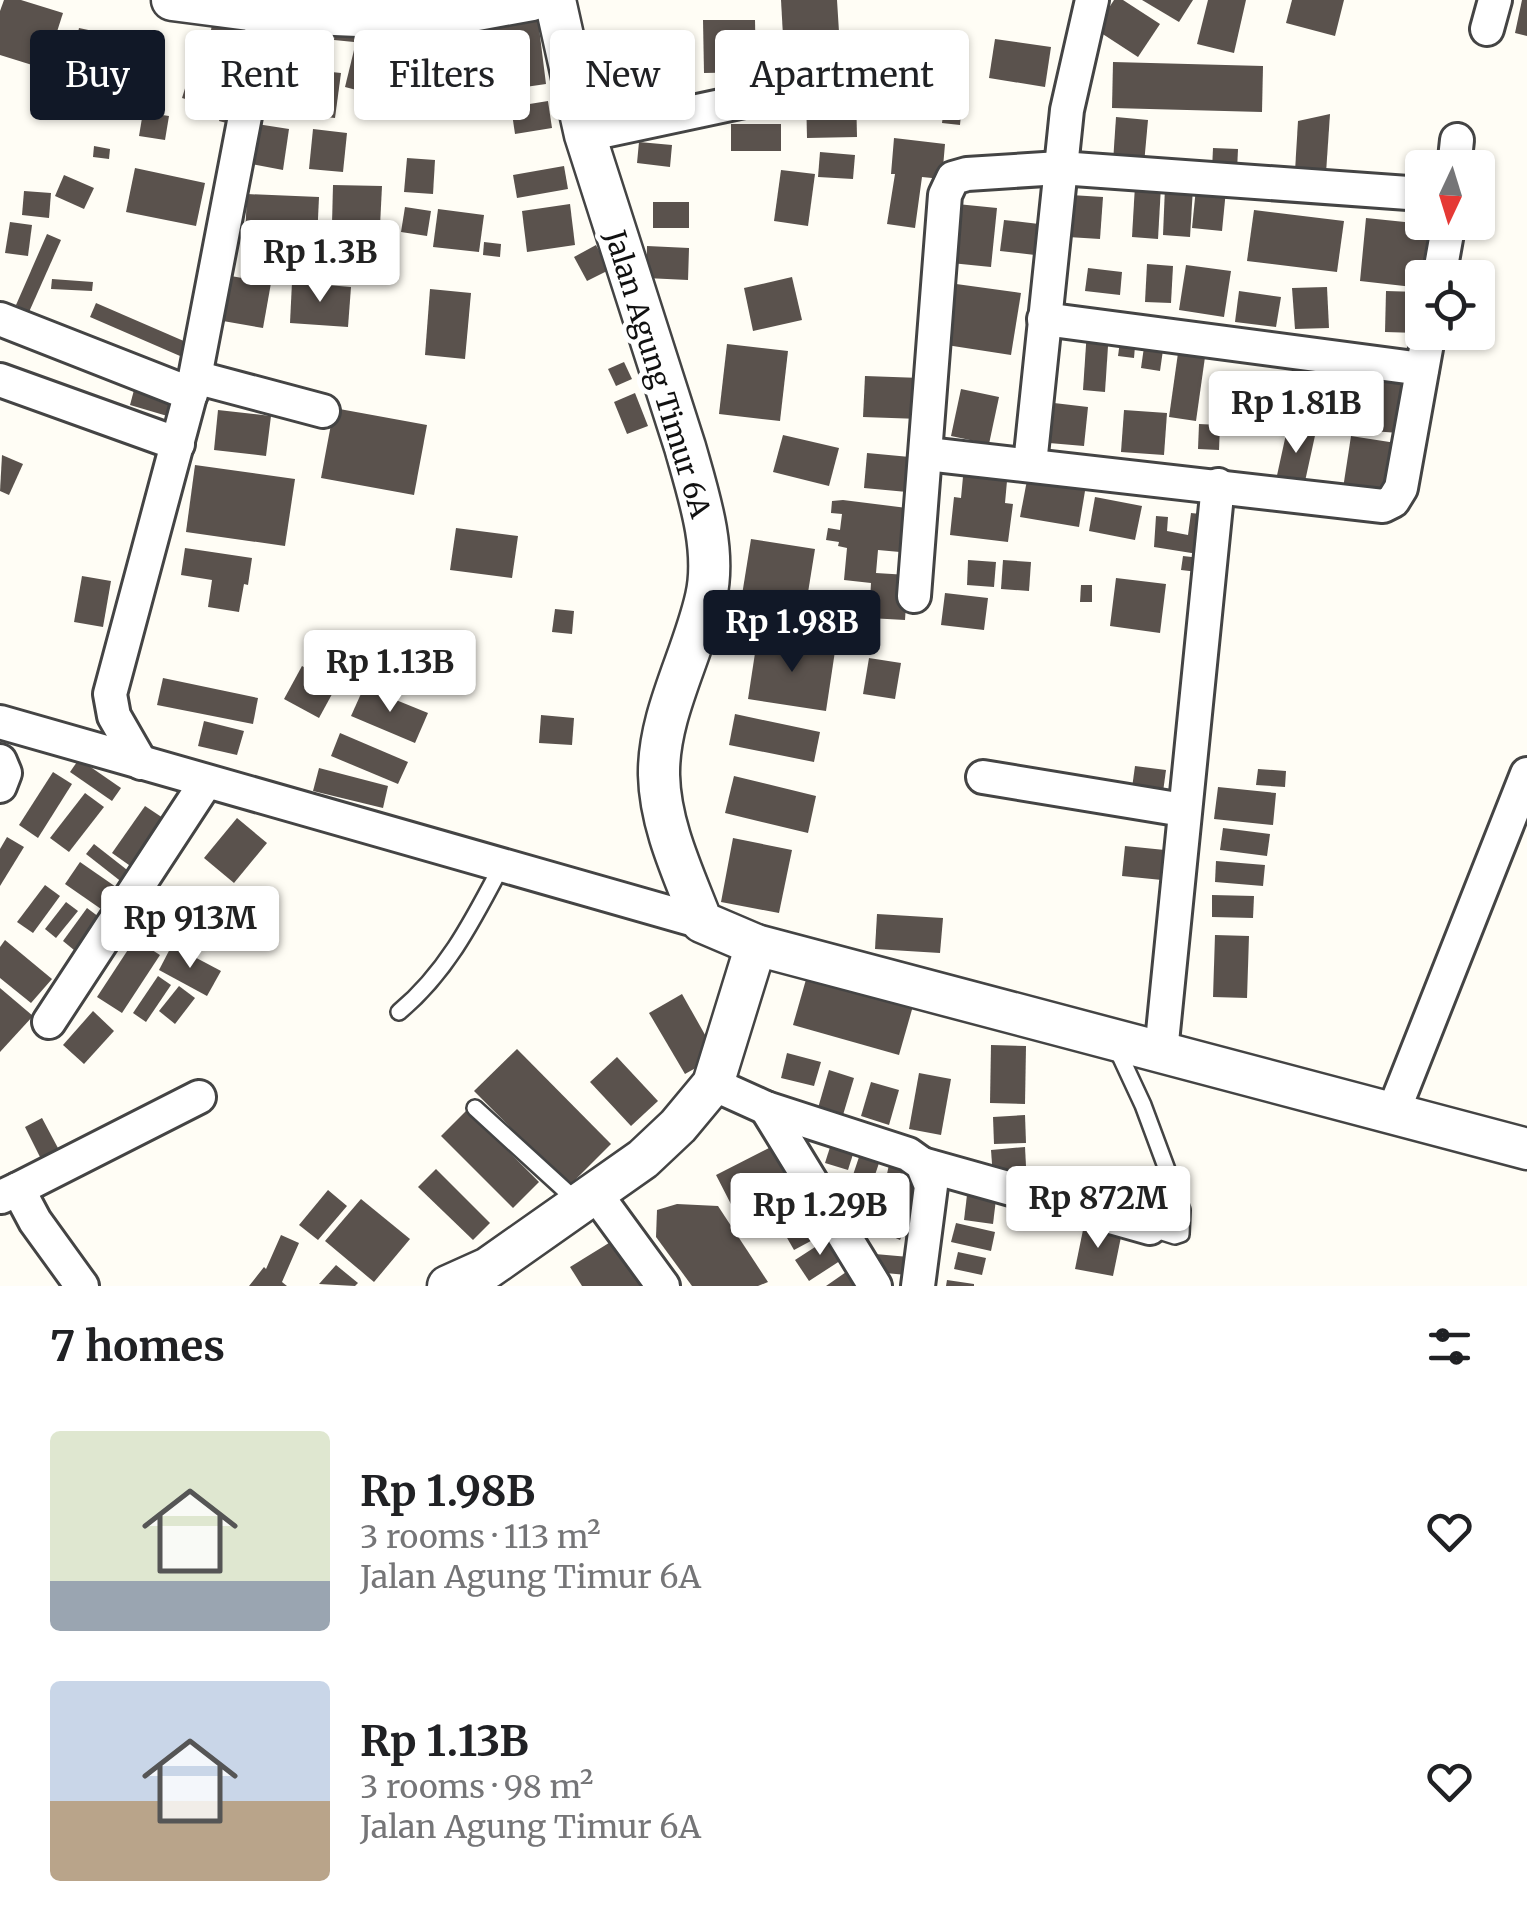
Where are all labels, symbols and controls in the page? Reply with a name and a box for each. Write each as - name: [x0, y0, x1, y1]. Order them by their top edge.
- chip: Buy: [30, 30, 165, 120]
- chip: Rent: [185, 30, 334, 120]
- chip: Filters: [354, 30, 530, 120]
- chip: New: [550, 30, 695, 120]
- chip: Apartment: [715, 30, 969, 120]
- north arrow: [1405, 150, 1495, 240]
- map controls: [1405, 150, 1495, 350]
- pin: Rp 1.3B: [228, 220, 412, 305]
- street label: Jalan Agung Timur 6A: [597, 225, 719, 522]
- text: Rp 1.3B: [263, 232, 377, 272]
- button: locate: [1405, 260, 1495, 350]
- pin: Rp 1.81B: [1193, 371, 1399, 456]
- text: Rp 1.81B: [1231, 383, 1361, 423]
- pin: Rp 1.98B: [689, 590, 895, 675]
- text: Rp 1.98B: [725, 602, 859, 642]
- pin: Rp 1.13B: [287, 630, 493, 715]
- text: Rp 1.13B: [326, 642, 454, 682]
- pin: Rp 913M: [98, 886, 282, 971]
- text: Rp 913M: [123, 898, 257, 938]
- pin: Rp 872M: [1006, 1166, 1190, 1251]
- pin: Rp 1.29B: [717, 1173, 923, 1258]
- text: Rp 872M: [1028, 1178, 1168, 1218]
- text: Rp 1.29B: [753, 1185, 887, 1225]
- icon: filters: [1422, 1319, 1477, 1374]
- text: 7 homes: [50, 1320, 225, 1372]
- text: Rp 1.98B: [360, 1465, 535, 1517]
- icon: home: [130, 1471, 250, 1591]
- icon: heart: [1422, 1504, 1477, 1559]
- text: 3 rooms · 113 m²: [360, 1517, 601, 1557]
- text: Jalan Agung Timur 6A: [360, 1557, 701, 1597]
- text: Rp 1.13B: [360, 1715, 529, 1767]
- icon: home: [130, 1721, 250, 1841]
- icon: heart: [1422, 1754, 1477, 1809]
- text: 3 rooms · 98 m²: [360, 1767, 593, 1807]
- text: Jalan Agung Timur 6A: [360, 1807, 701, 1847]

